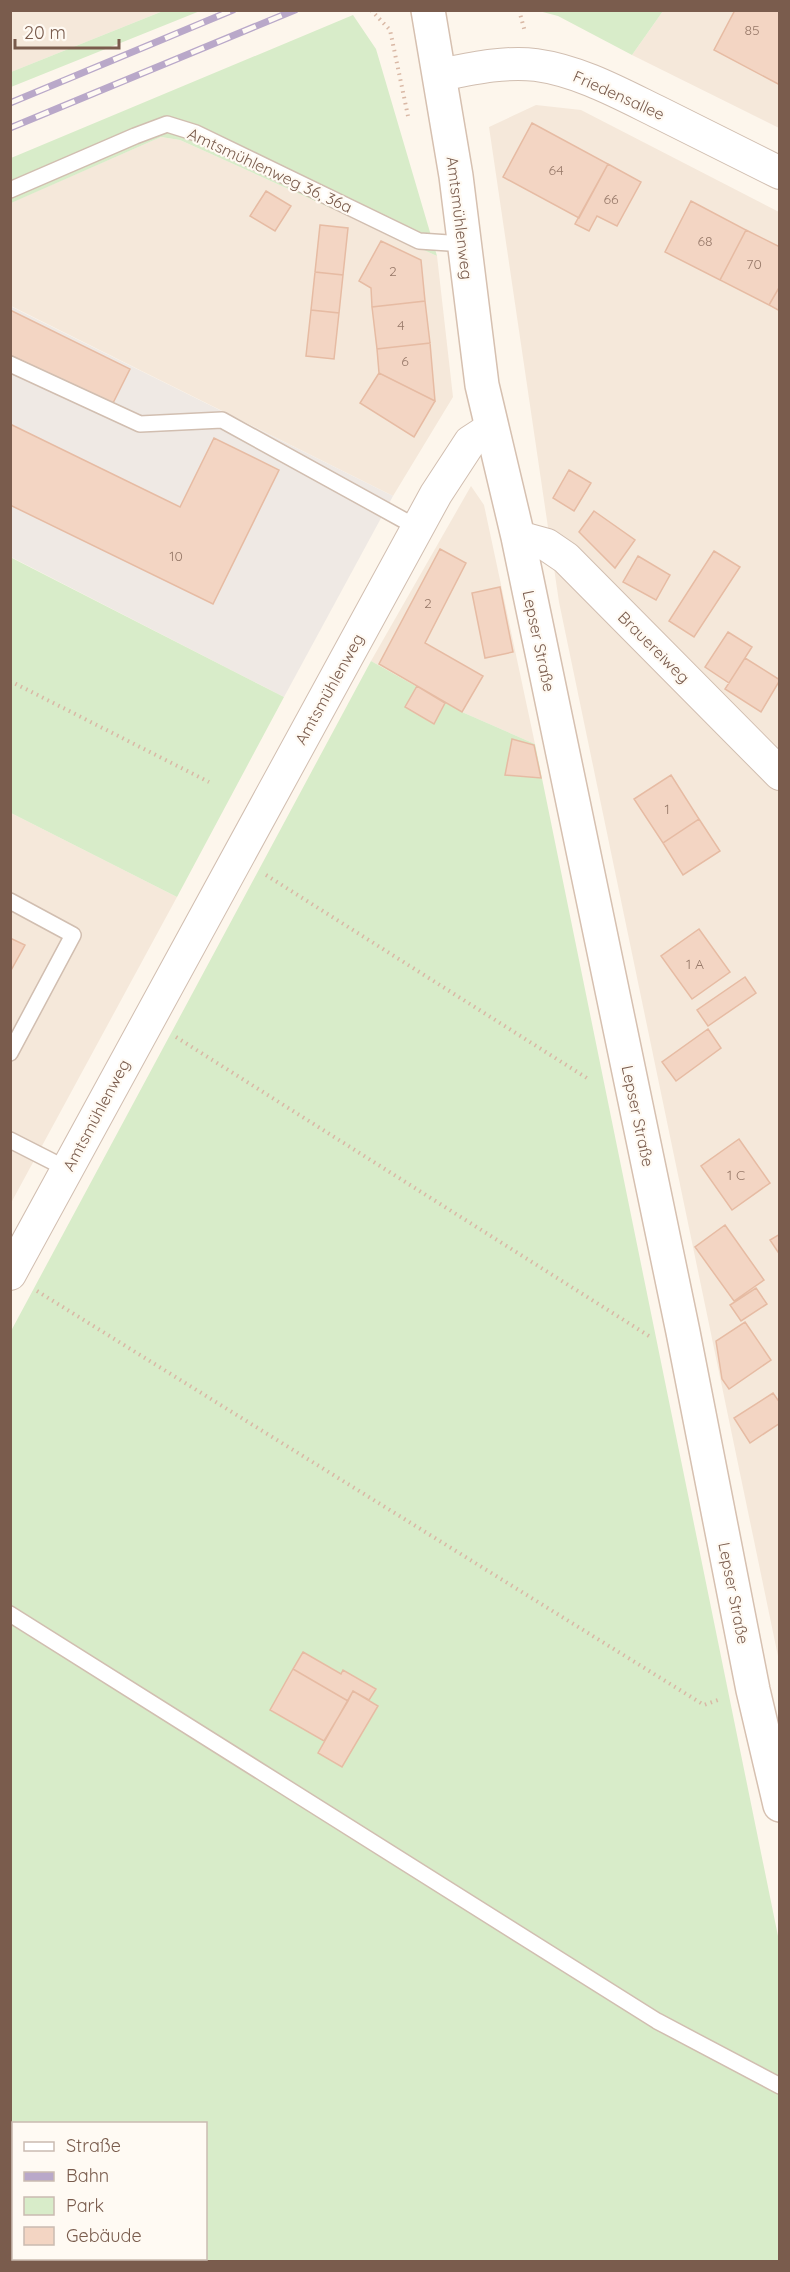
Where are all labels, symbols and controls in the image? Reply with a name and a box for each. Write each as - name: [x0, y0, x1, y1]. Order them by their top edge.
- scale bar: [15, 12, 118, 50]
- text: 20 m: [24, 21, 66, 44]
- house number: 85: [744, 21, 760, 39]
- street label: Friedensallee: [570, 66, 668, 124]
- street label: Amtsmühlenweg 36, 36a: [185, 123, 355, 217]
- street label: Amtsmühlenweg: [443, 155, 477, 281]
- house number: 64: [548, 161, 564, 179]
- house number: 66: [603, 190, 619, 208]
- house number: 68: [697, 232, 713, 250]
- house number: 70: [746, 255, 762, 273]
- house number: 2: [389, 262, 397, 280]
- house number: 4: [397, 316, 405, 334]
- house number: 6: [401, 352, 409, 370]
- house number: 10: [169, 547, 183, 565]
- street label: Lepser Straße: [518, 588, 560, 694]
- house number: 2: [424, 594, 432, 612]
- street label: Brauereiweg: [614, 607, 694, 687]
- street label: Amtsmühlenweg: [290, 630, 368, 748]
- house number: 1: [664, 800, 670, 818]
- house number: 1 A: [686, 955, 704, 973]
- street label: Amtsmühlenweg: [58, 1056, 134, 1174]
- street label: Lepser Straße: [617, 1063, 659, 1169]
- house number: 1 C: [727, 1166, 745, 1184]
- street label: Lepser Straße: [714, 1540, 754, 1646]
- legend: [12, 2122, 207, 2260]
- text: Straße: [66, 2134, 121, 2157]
- text: Bahn: [66, 2164, 109, 2187]
- text: Park: [66, 2194, 104, 2217]
- text: Gebäude: [66, 2224, 142, 2247]

